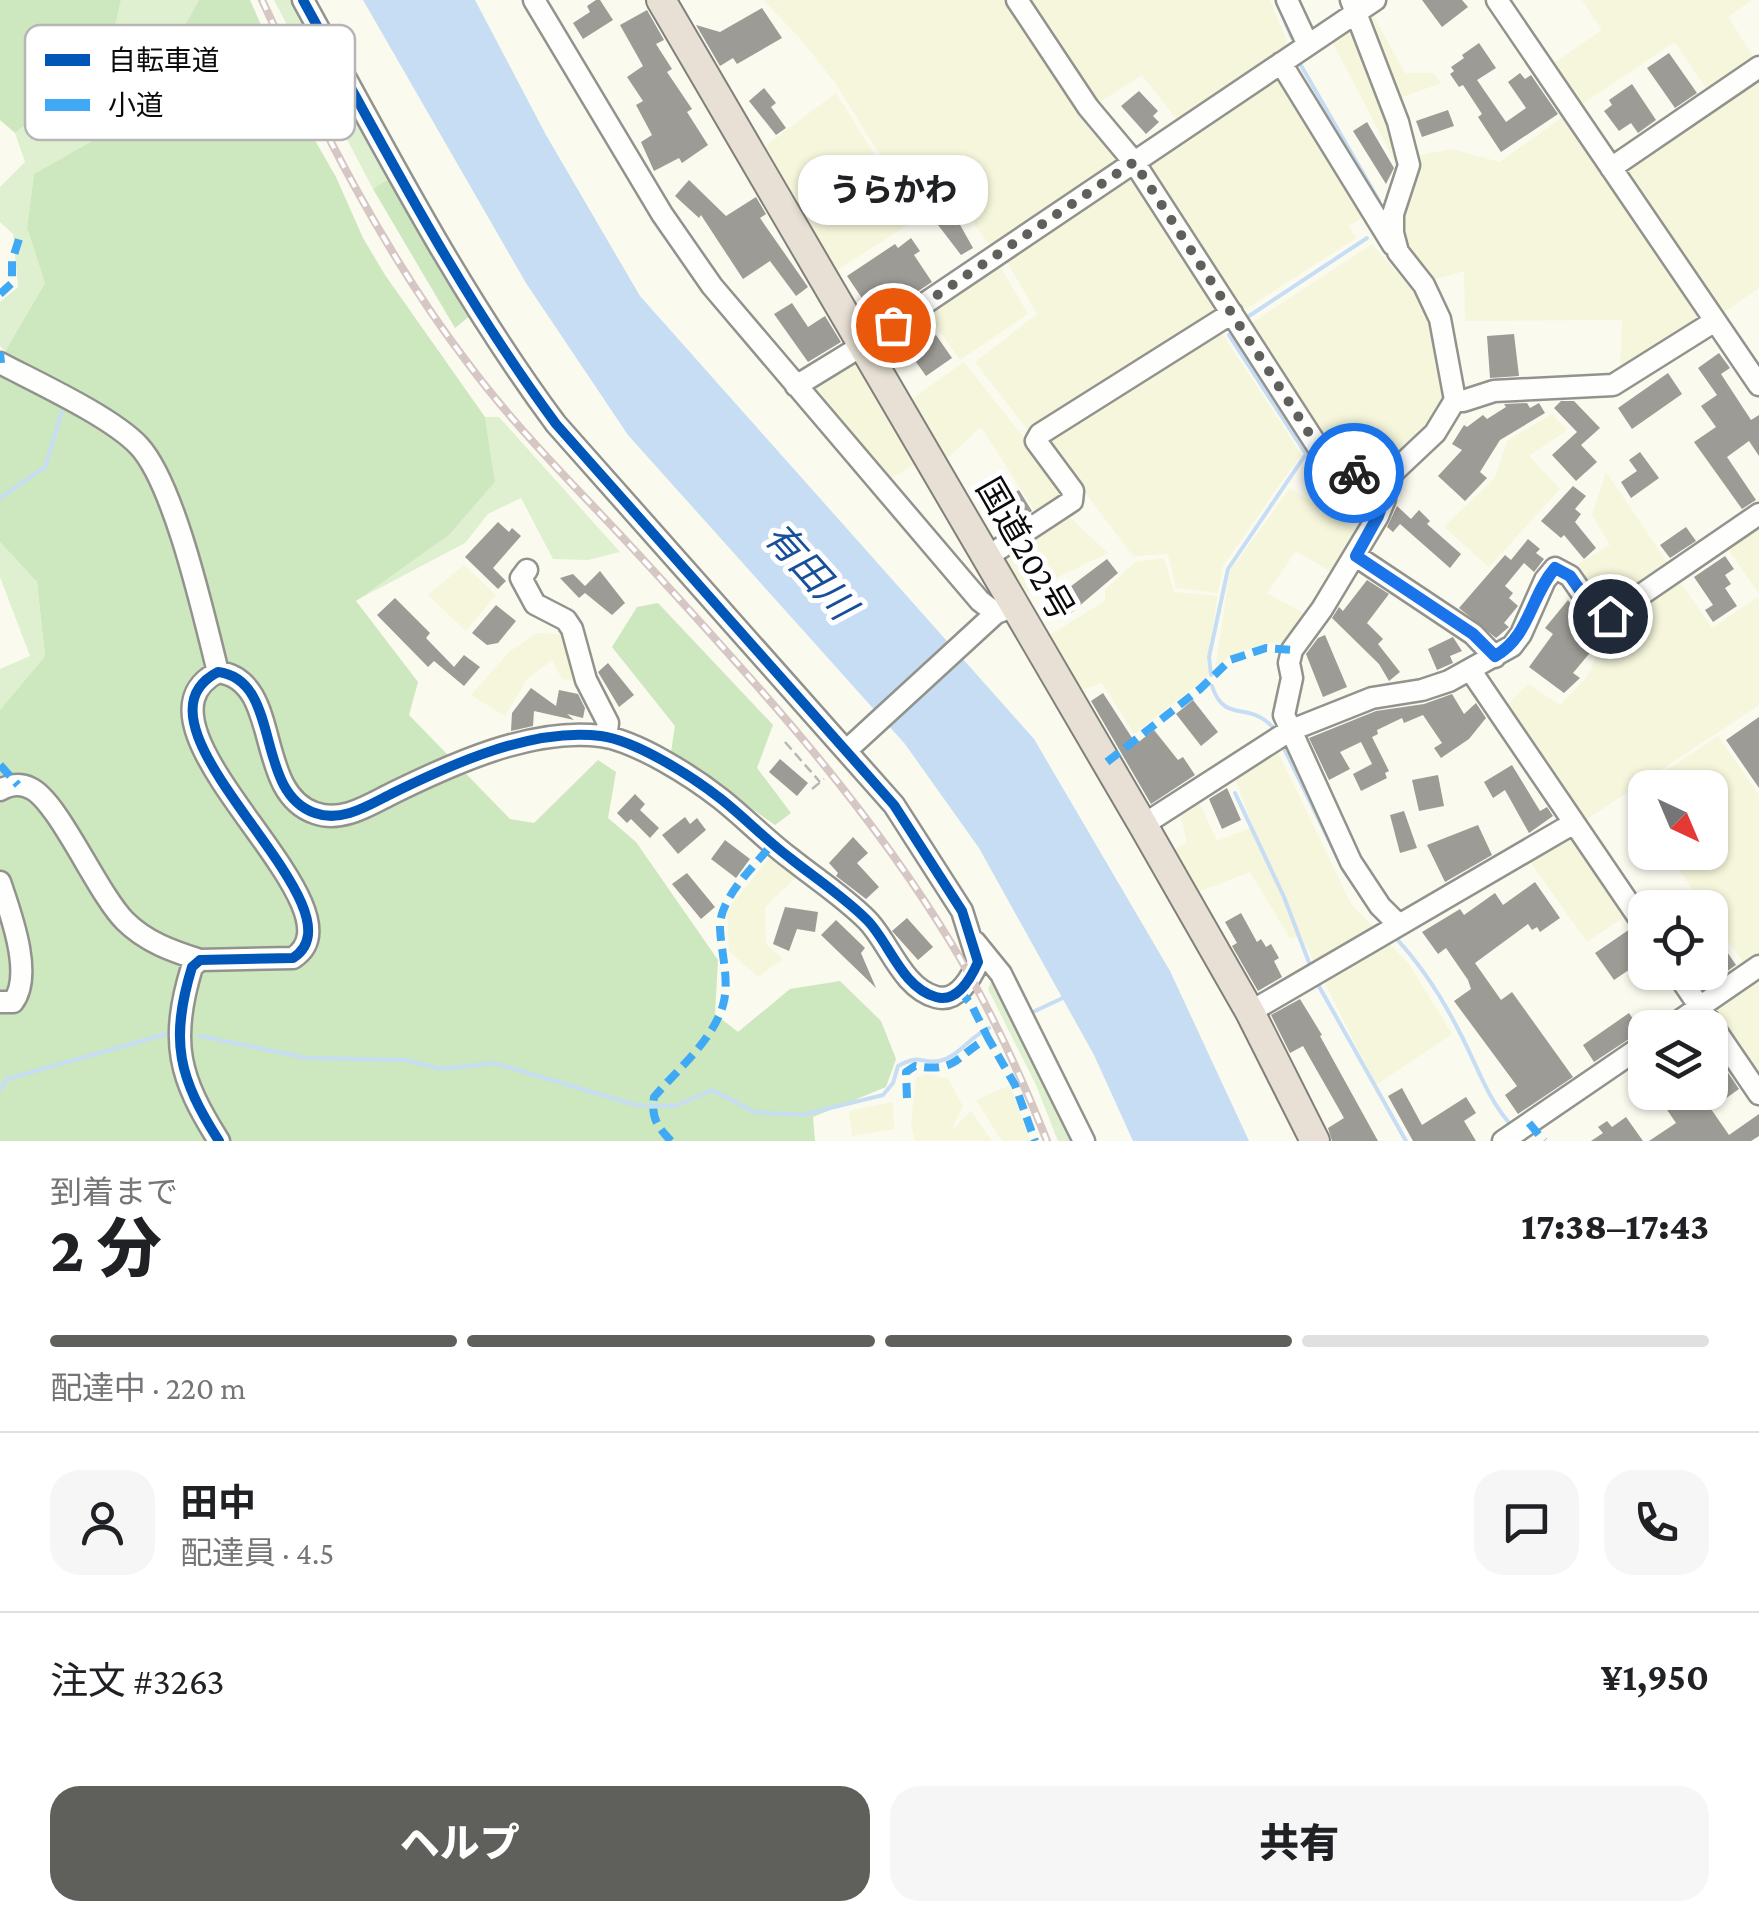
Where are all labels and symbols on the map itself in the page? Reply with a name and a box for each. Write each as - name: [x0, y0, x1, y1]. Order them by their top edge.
- legend: [25, 25, 355, 140]
- text: 自転車道: [108, 45, 220, 76]
- text: 小道: [108, 90, 164, 121]
- callout: うらかわ: [798, 155, 988, 225]
- pin: [851, 283, 936, 368]
- courier: [1304, 423, 1404, 523]
- street label: 国道202号: [969, 471, 1081, 627]
- water label: 有田川: [756, 515, 866, 630]
- pin: [1568, 574, 1653, 659]
- north arrow: [1628, 770, 1728, 870]

